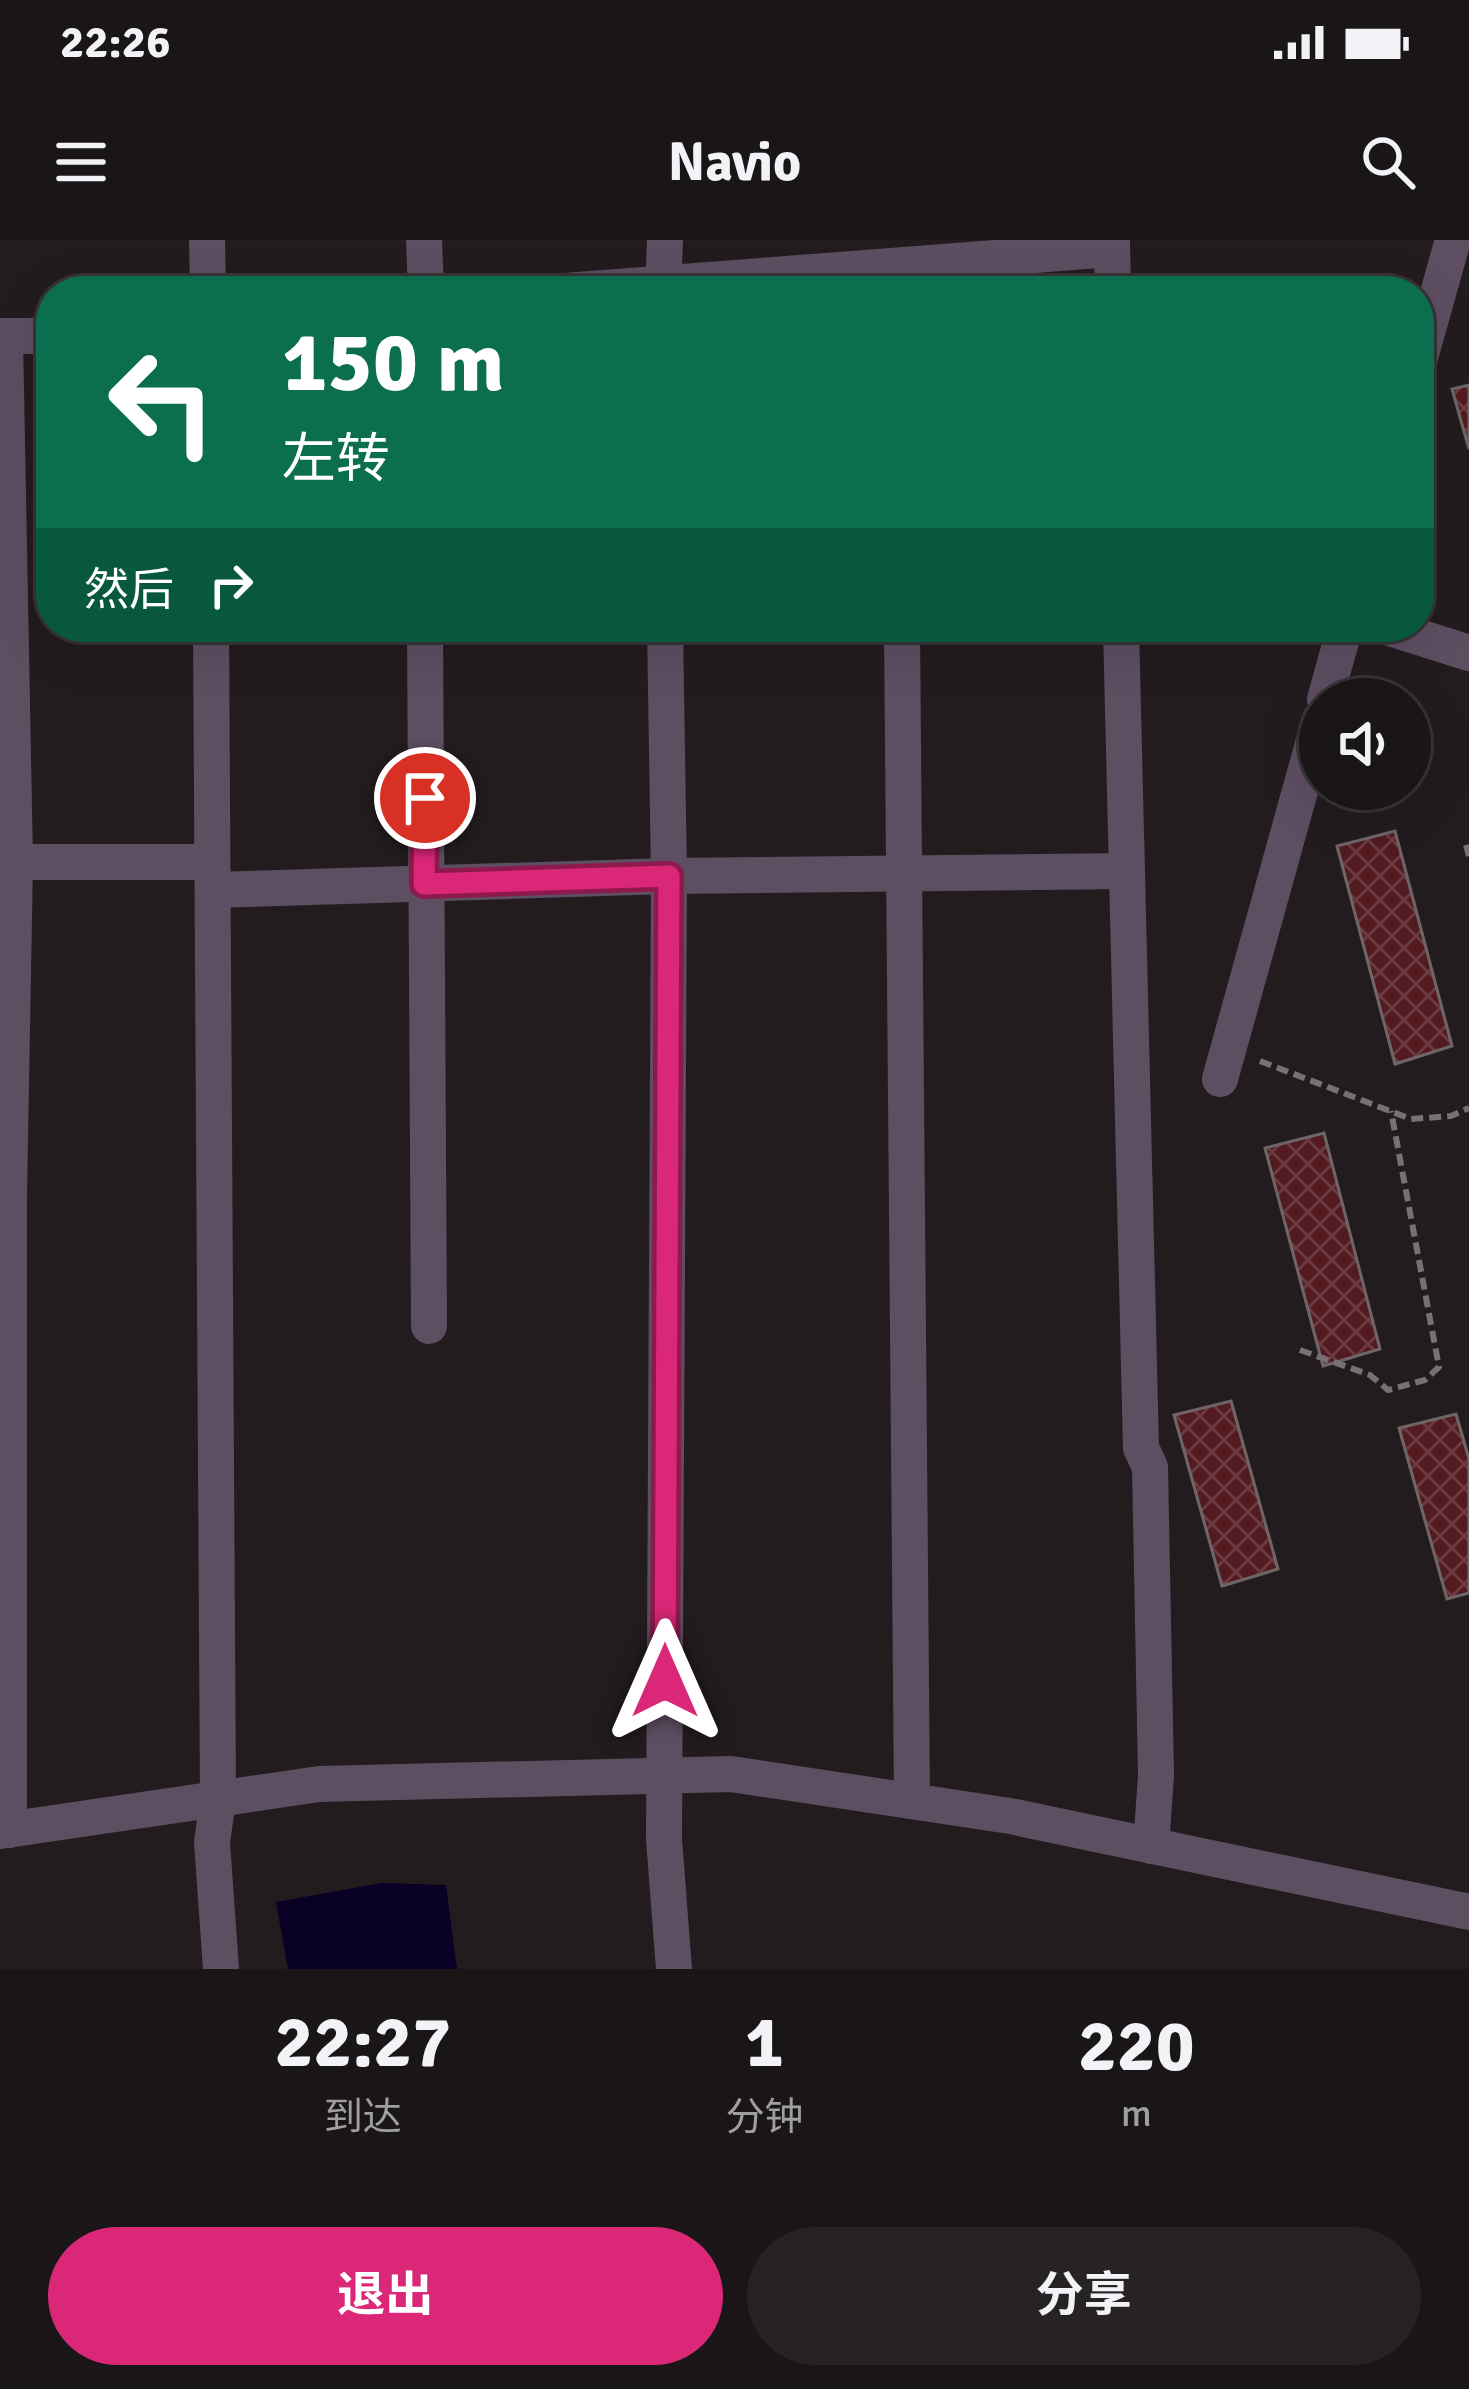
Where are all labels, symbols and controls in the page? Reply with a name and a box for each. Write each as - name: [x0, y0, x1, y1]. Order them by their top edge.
- text: 22:26: [60, 15, 170, 70]
- icon: menu: [48, 129, 114, 195]
- text: Navio: [668, 129, 801, 196]
- icon: search: [1355, 129, 1421, 195]
- text: 150 m: [282, 311, 504, 415]
- icon: left: [84, 324, 240, 480]
- text: 左转: [282, 426, 390, 493]
- icon: right: [198, 552, 264, 618]
- text: 然后: [84, 563, 174, 618]
- map controls: [1299, 678, 1431, 810]
- button: sound: [1299, 678, 1431, 810]
- pin: [374, 747, 476, 849]
- icon: arrive: [392, 765, 458, 831]
- position arrow: [602, 1618, 728, 1744]
- text: 22:27: [274, 1998, 451, 2087]
- text: 1: [745, 1998, 784, 2087]
- text: 220: [1078, 2002, 1195, 2091]
- text: m: [1121, 2089, 1152, 2137]
- text: 到达: [324, 2093, 402, 2141]
- text: 分钟: [726, 2093, 804, 2141]
- button: 退出: [48, 2227, 723, 2365]
- button: 分享: [747, 2227, 1421, 2365]

